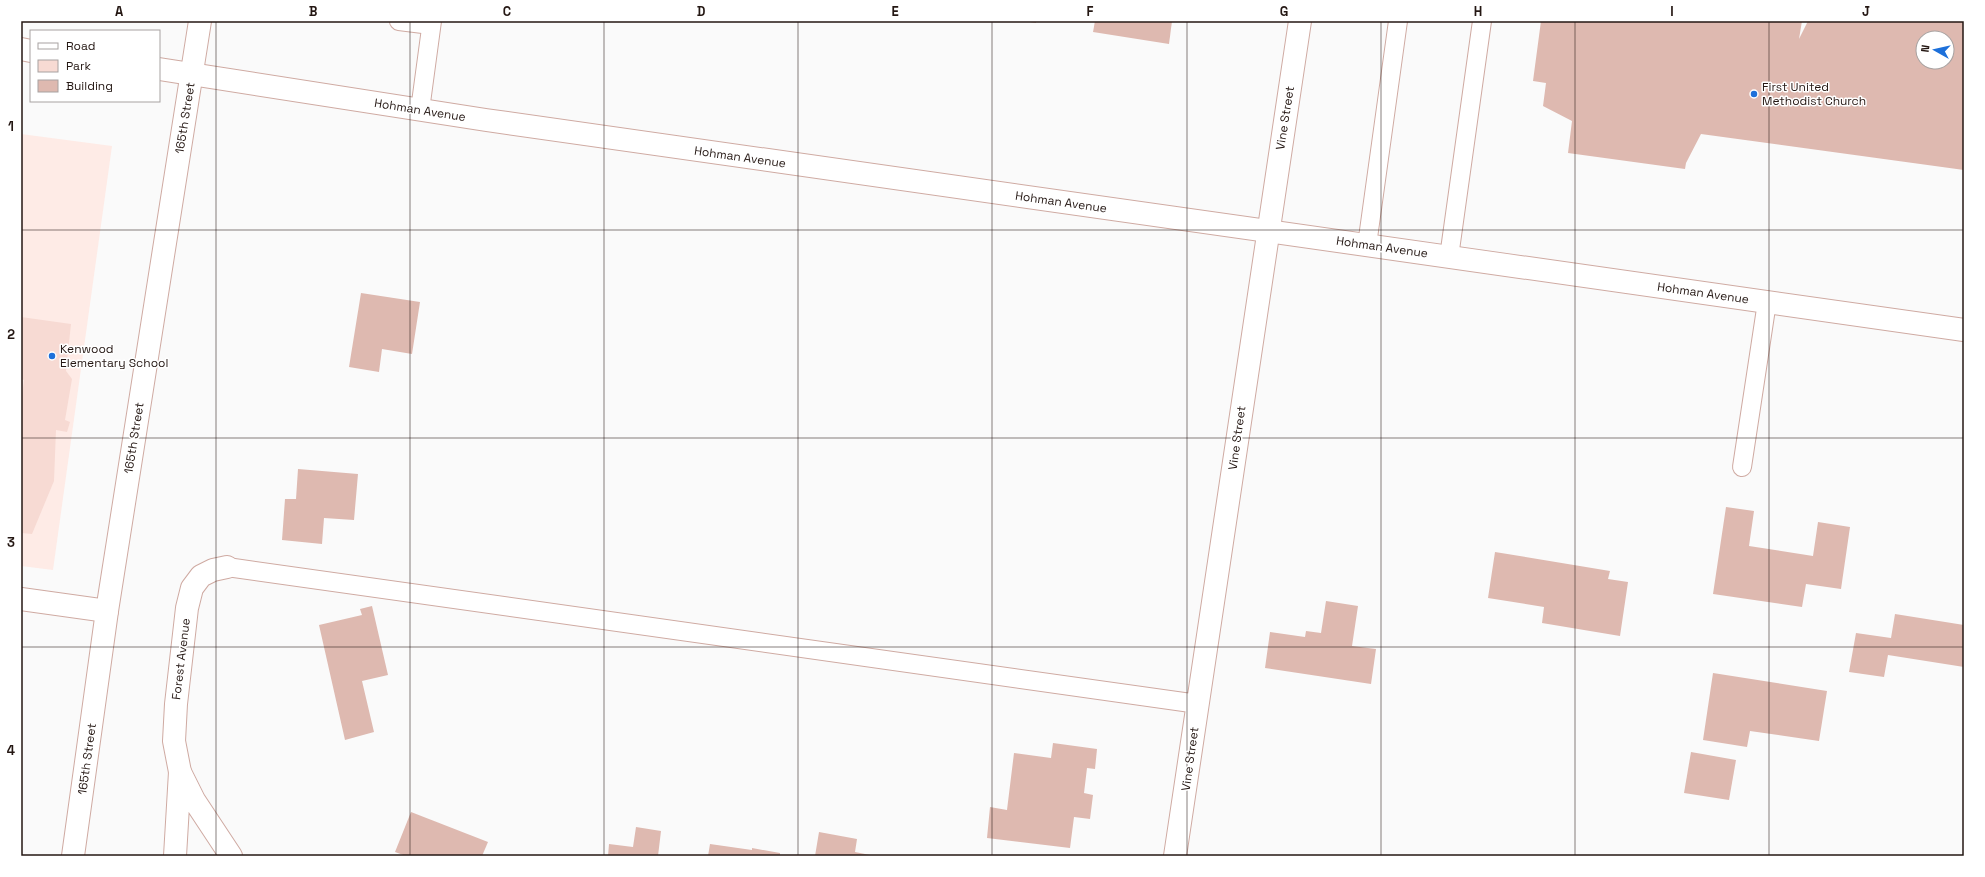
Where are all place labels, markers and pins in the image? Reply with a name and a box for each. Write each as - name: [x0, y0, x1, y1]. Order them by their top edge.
- place label: First United Methodist Church: [1762, 79, 1866, 109]
- marker: First United Methodist Church: [1749, 89, 1759, 99]
- place label: Kenwood Elementary School: [60, 341, 168, 371]
- marker: Kenwood Elementary School: [47, 351, 57, 361]

